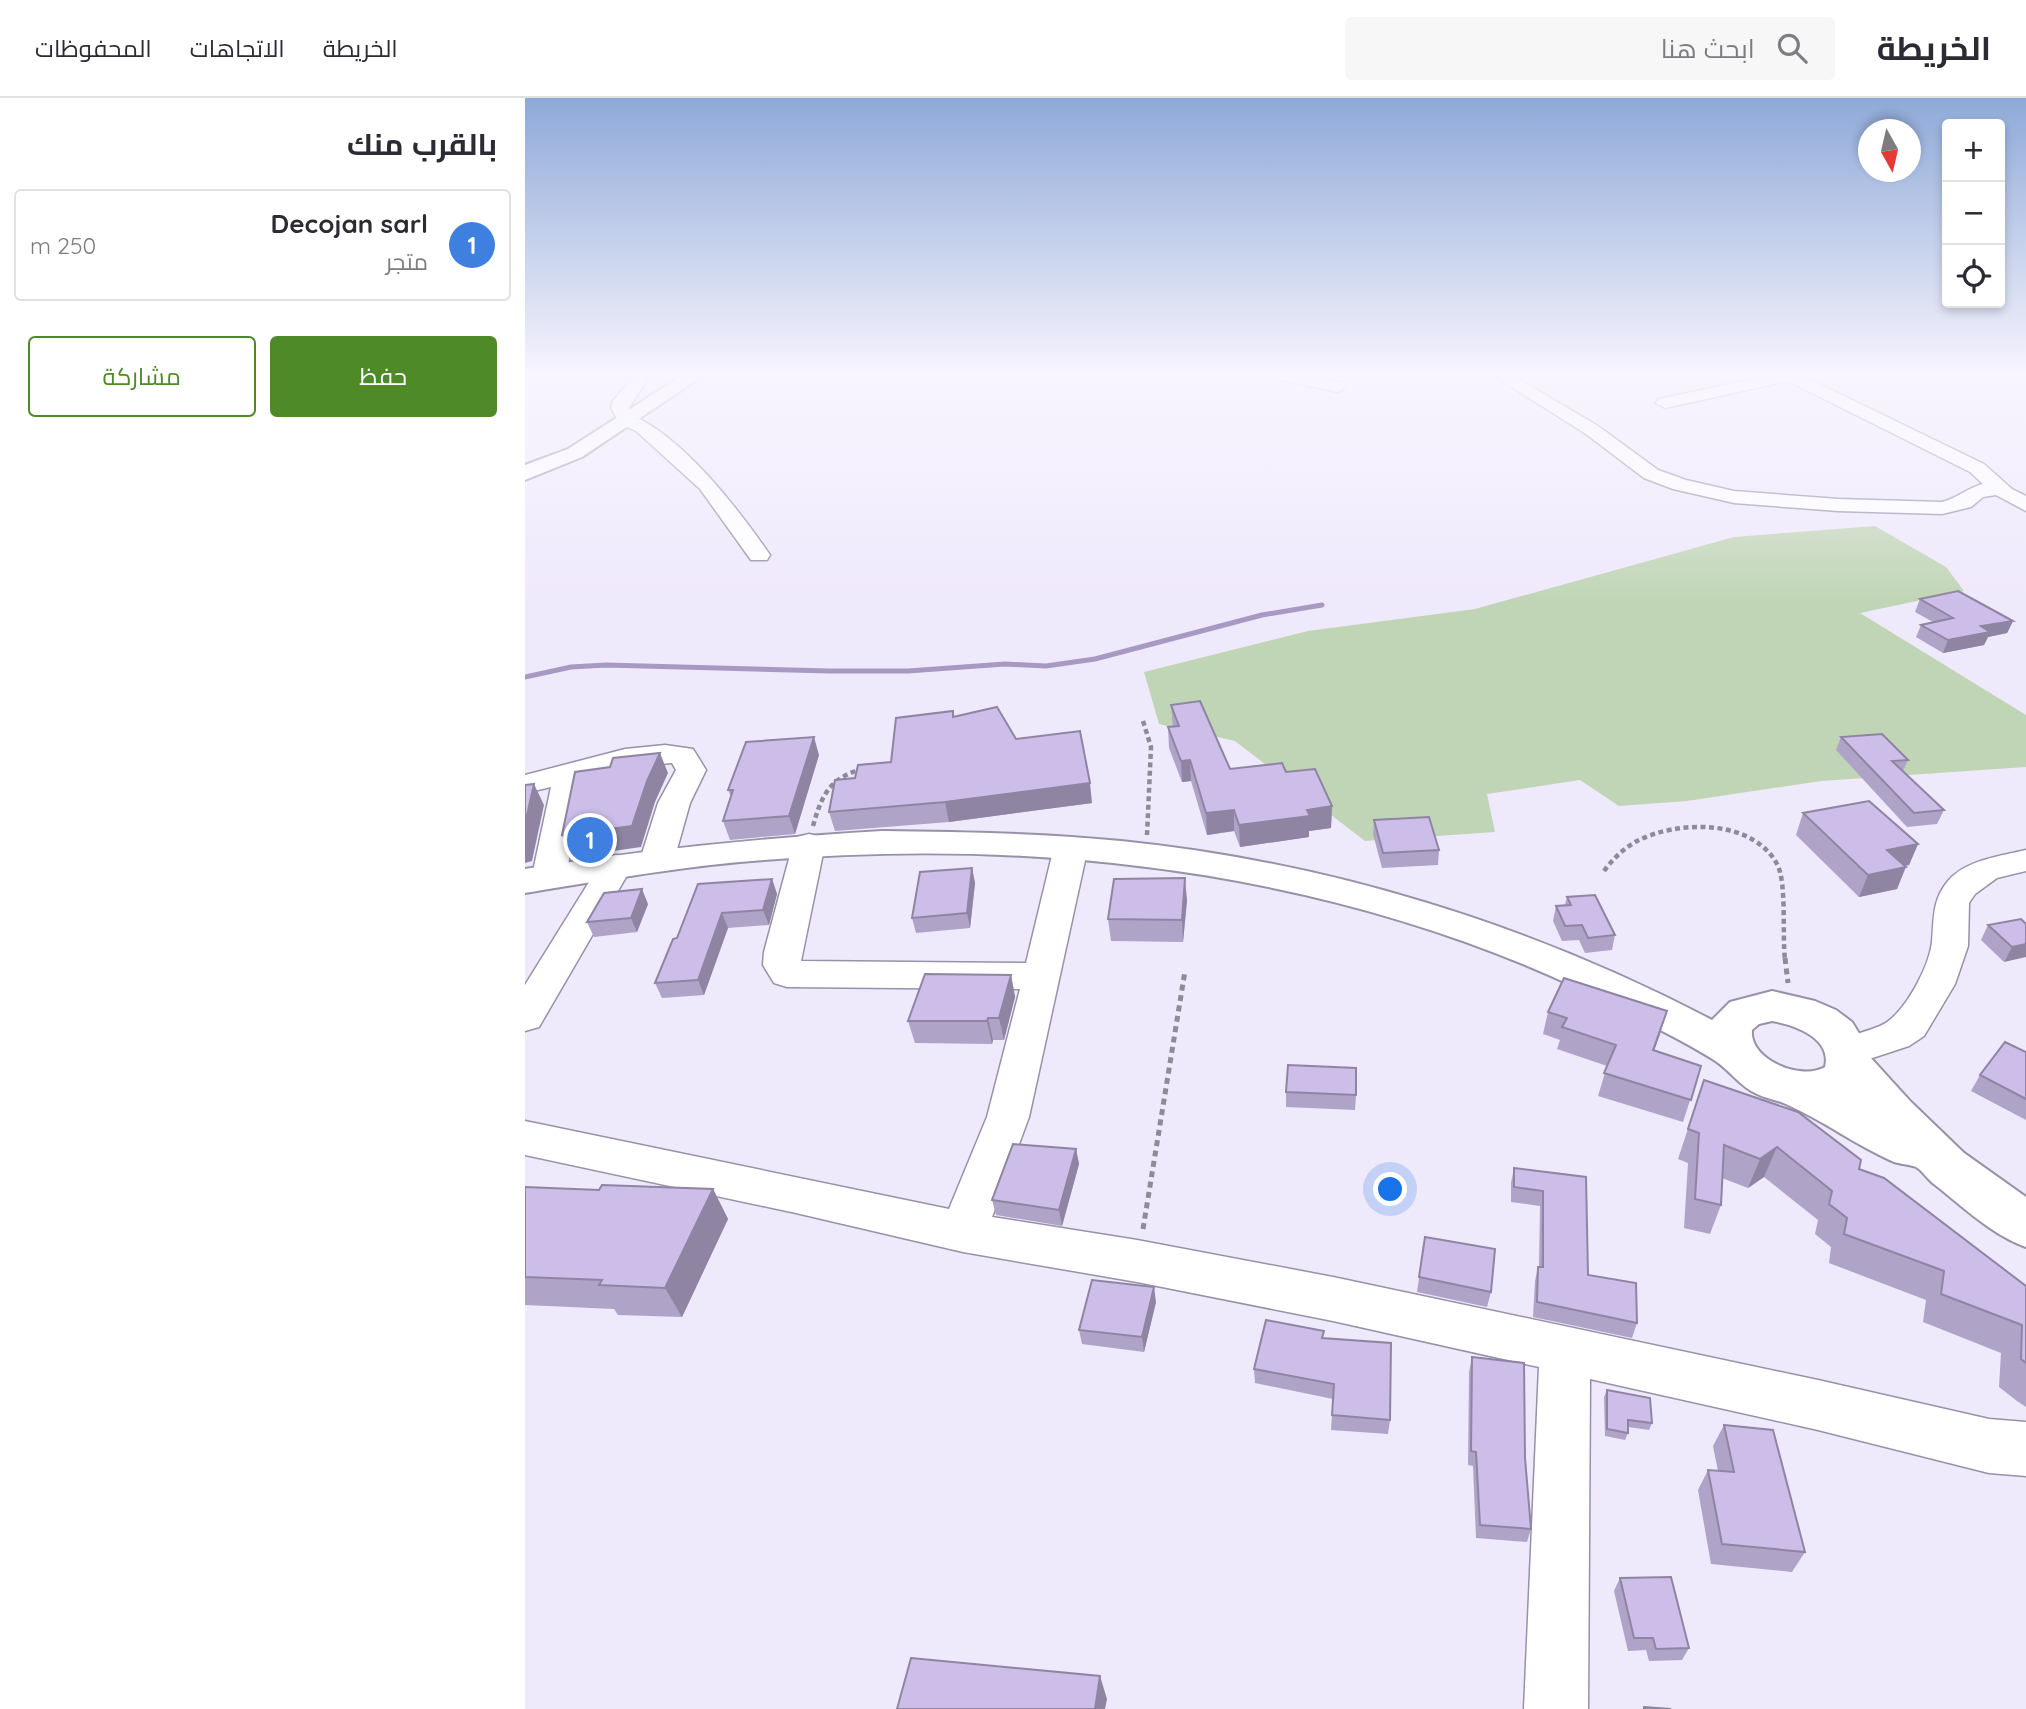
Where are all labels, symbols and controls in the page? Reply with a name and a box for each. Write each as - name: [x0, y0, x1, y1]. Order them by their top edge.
- search box: [1345, 17, 1835, 80]
- text: الخريطة: [1877, 27, 1991, 68]
- icon: search: [1773, 29, 1811, 67]
- text: ابحث هنا: [1661, 32, 1755, 65]
- text: المحفوظات: [35, 33, 152, 63]
- text: الاتجاهات: [190, 33, 285, 63]
- text: الخريطة: [323, 33, 398, 63]
- north arrow: [1858, 119, 1921, 182]
- map controls: [1942, 119, 2005, 308]
- button: +: [1942, 119, 2005, 182]
- text: بالقرب منك: [347, 125, 497, 163]
- button: −: [1942, 182, 2005, 245]
- text: Decojan sarl: [270, 207, 428, 240]
- text: 250 m: [30, 231, 96, 260]
- text: 1: [468, 231, 476, 260]
- button: locate: [1942, 245, 2005, 308]
- text: متجر: [386, 247, 428, 276]
- button: مشاركة: [28, 336, 256, 417]
- button: حفظ: [270, 336, 497, 417]
- pin: 1: [567, 814, 613, 866]
- your location: [1373, 1172, 1407, 1206]

